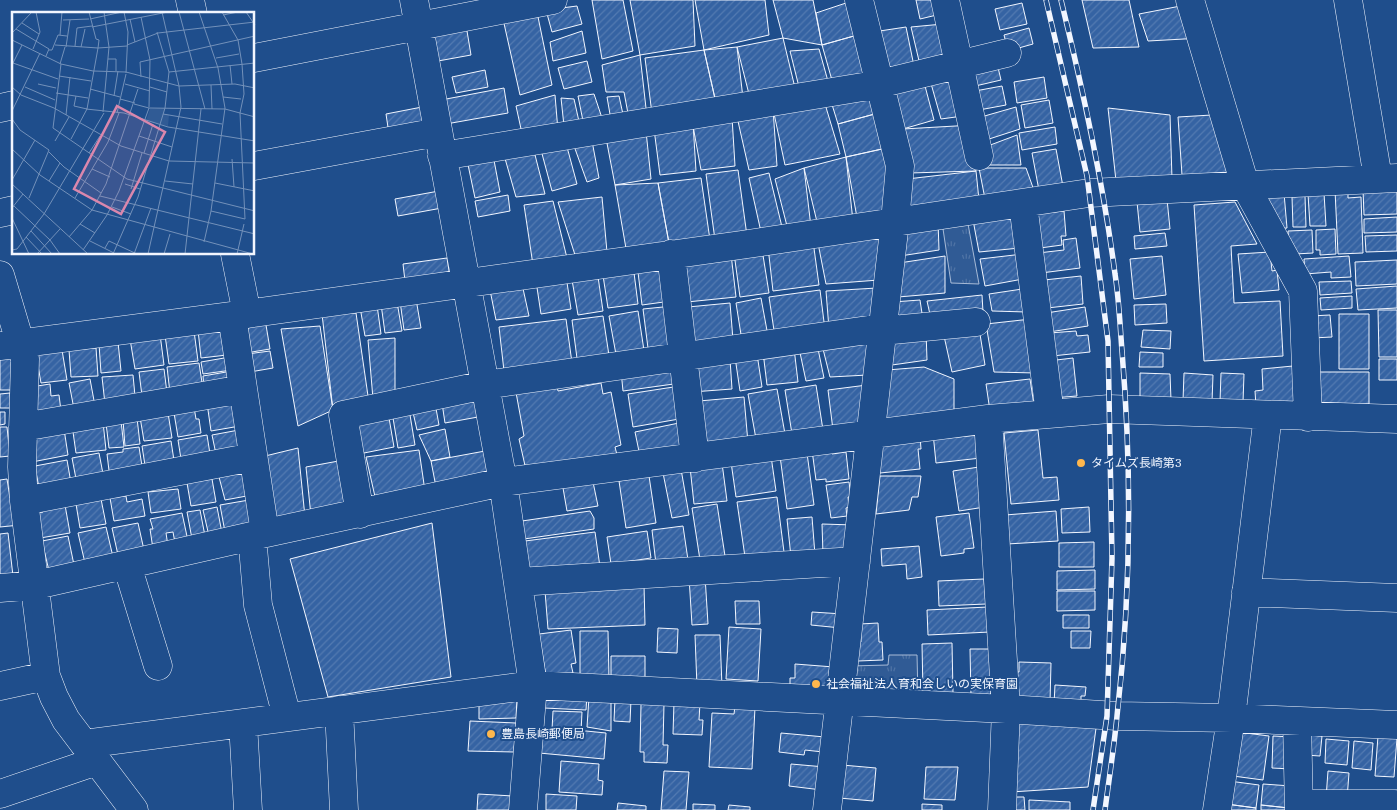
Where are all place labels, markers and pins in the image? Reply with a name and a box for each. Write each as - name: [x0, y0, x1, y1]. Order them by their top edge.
- place label: タイムズ長崎第3: [1091, 455, 1182, 470]
- marker: タイムズ長崎第3: [1075, 457, 1087, 469]
- place label: 社会福祉法人育和会しいの実保育園: [826, 676, 1018, 691]
- marker: 社会福祉法人育和会しいの実保育園: [810, 678, 822, 690]
- place label: 豊島長崎郵便局: [501, 726, 585, 741]
- marker: 豊島長崎郵便局: [485, 728, 497, 740]

